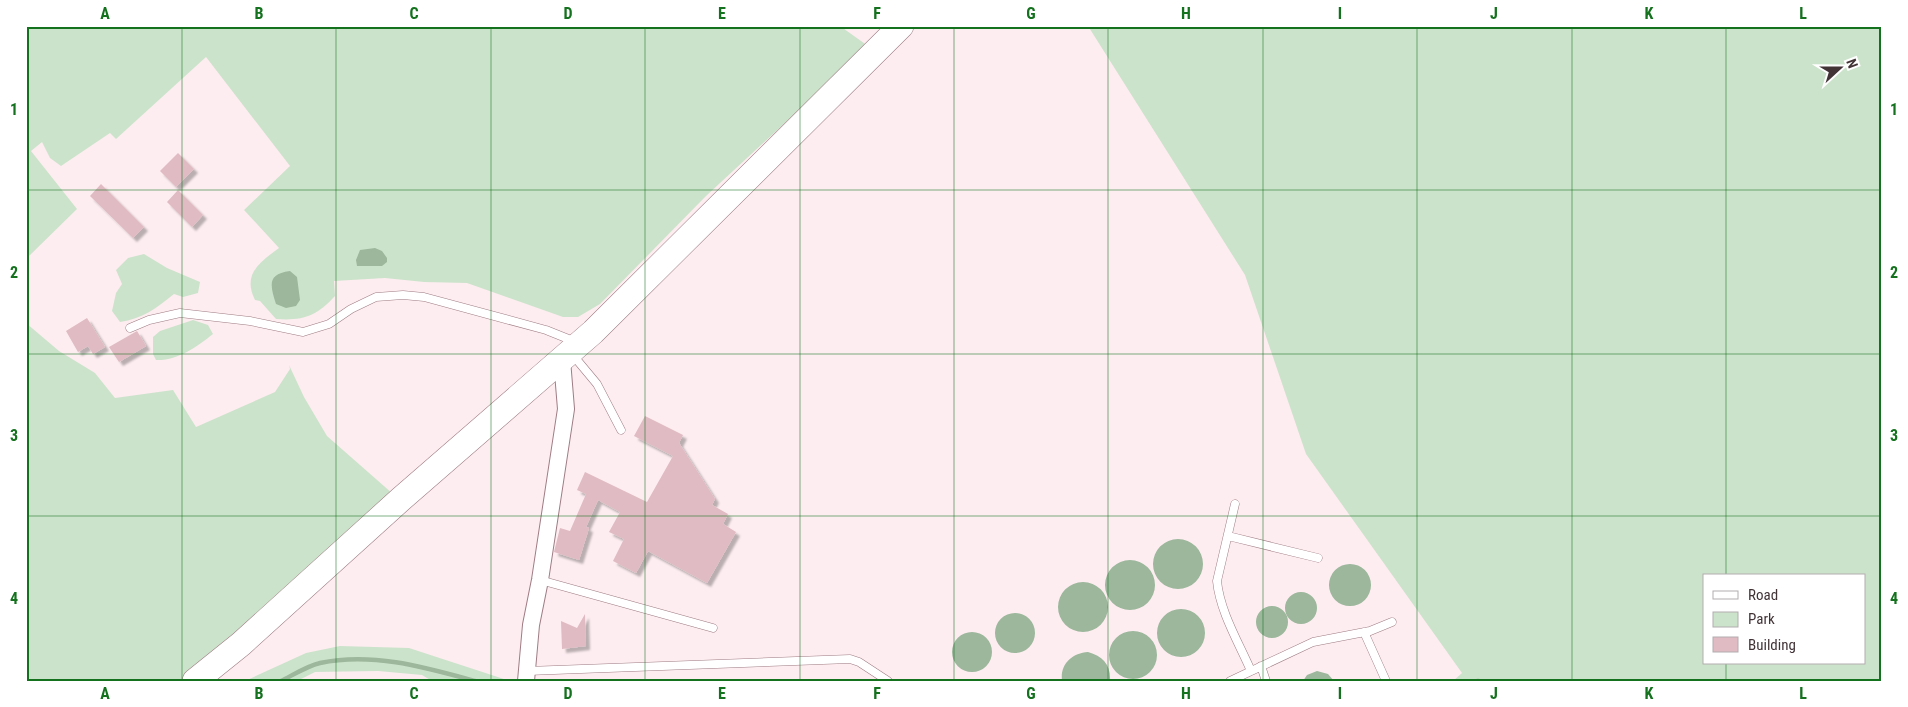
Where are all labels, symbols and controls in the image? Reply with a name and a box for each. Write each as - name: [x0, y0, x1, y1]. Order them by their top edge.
- text: A: [100, 4, 110, 23]
- text: B: [255, 4, 264, 23]
- text: C: [409, 4, 419, 23]
- text: D: [563, 4, 573, 23]
- text: E: [718, 4, 726, 23]
- text: F: [873, 4, 881, 23]
- text: G: [1026, 4, 1036, 23]
- text: H: [1181, 4, 1191, 23]
- text: I: [1338, 4, 1342, 23]
- text: J: [1490, 4, 1498, 23]
- text: K: [1645, 4, 1654, 23]
- text: L: [1799, 4, 1807, 23]
- north arrow: [1816, 42, 1866, 92]
- text: N: [1843, 56, 1861, 70]
- text: 1: [10, 100, 18, 119]
- text: 1: [1890, 100, 1898, 119]
- text: 2: [10, 263, 18, 282]
- text: 2: [1890, 263, 1898, 282]
- text: 3: [10, 426, 18, 445]
- text: 3: [1890, 426, 1898, 445]
- legend: [1703, 574, 1866, 664]
- text: Road: [1748, 586, 1778, 604]
- text: 4: [10, 589, 18, 608]
- text: 4: [1890, 589, 1898, 608]
- text: Park: [1748, 610, 1775, 628]
- text: Building: [1748, 636, 1796, 654]
- text: A: [100, 684, 110, 703]
- text: B: [255, 684, 264, 703]
- text: C: [409, 684, 419, 703]
- text: D: [563, 684, 573, 703]
- text: E: [718, 684, 726, 703]
- text: F: [873, 684, 881, 703]
- text: G: [1026, 684, 1036, 703]
- text: H: [1181, 684, 1191, 703]
- text: I: [1338, 684, 1342, 703]
- text: J: [1490, 684, 1498, 703]
- text: K: [1645, 684, 1654, 703]
- text: L: [1799, 684, 1807, 703]

